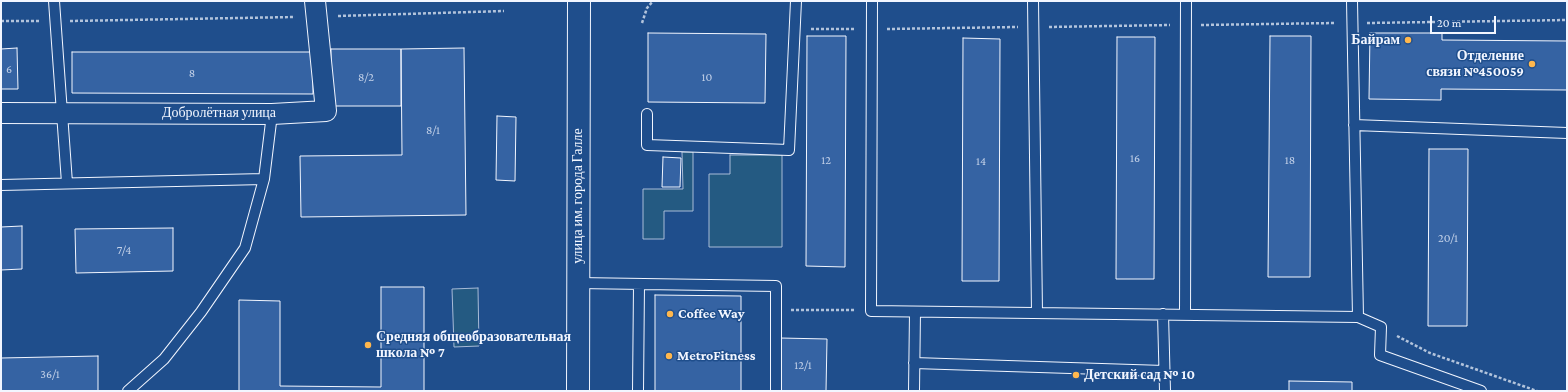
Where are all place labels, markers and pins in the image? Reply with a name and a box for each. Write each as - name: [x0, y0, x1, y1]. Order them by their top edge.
- place label: Байрам: [1351, 32, 1400, 48]
- marker: Байрам: [1403, 35, 1413, 45]
- place label: Отделение связи №450059: [1426, 48, 1524, 80]
- marker: Отделение связи №450059: [1527, 59, 1537, 69]
- place label: Coffee Way: [678, 306, 745, 322]
- marker: Coffee Way: [665, 309, 675, 319]
- place label: Средняя общеобразовательная школа № 7: [376, 329, 571, 362]
- marker: Средняя общеобразовательная школа № 7: [363, 340, 373, 350]
- place label: MetroFitness: [677, 348, 756, 364]
- marker: MetroFitness: [664, 351, 674, 361]
- place label: Детский сад № 10: [1084, 367, 1195, 383]
- marker: Детский сад № 10: [1071, 370, 1081, 380]

